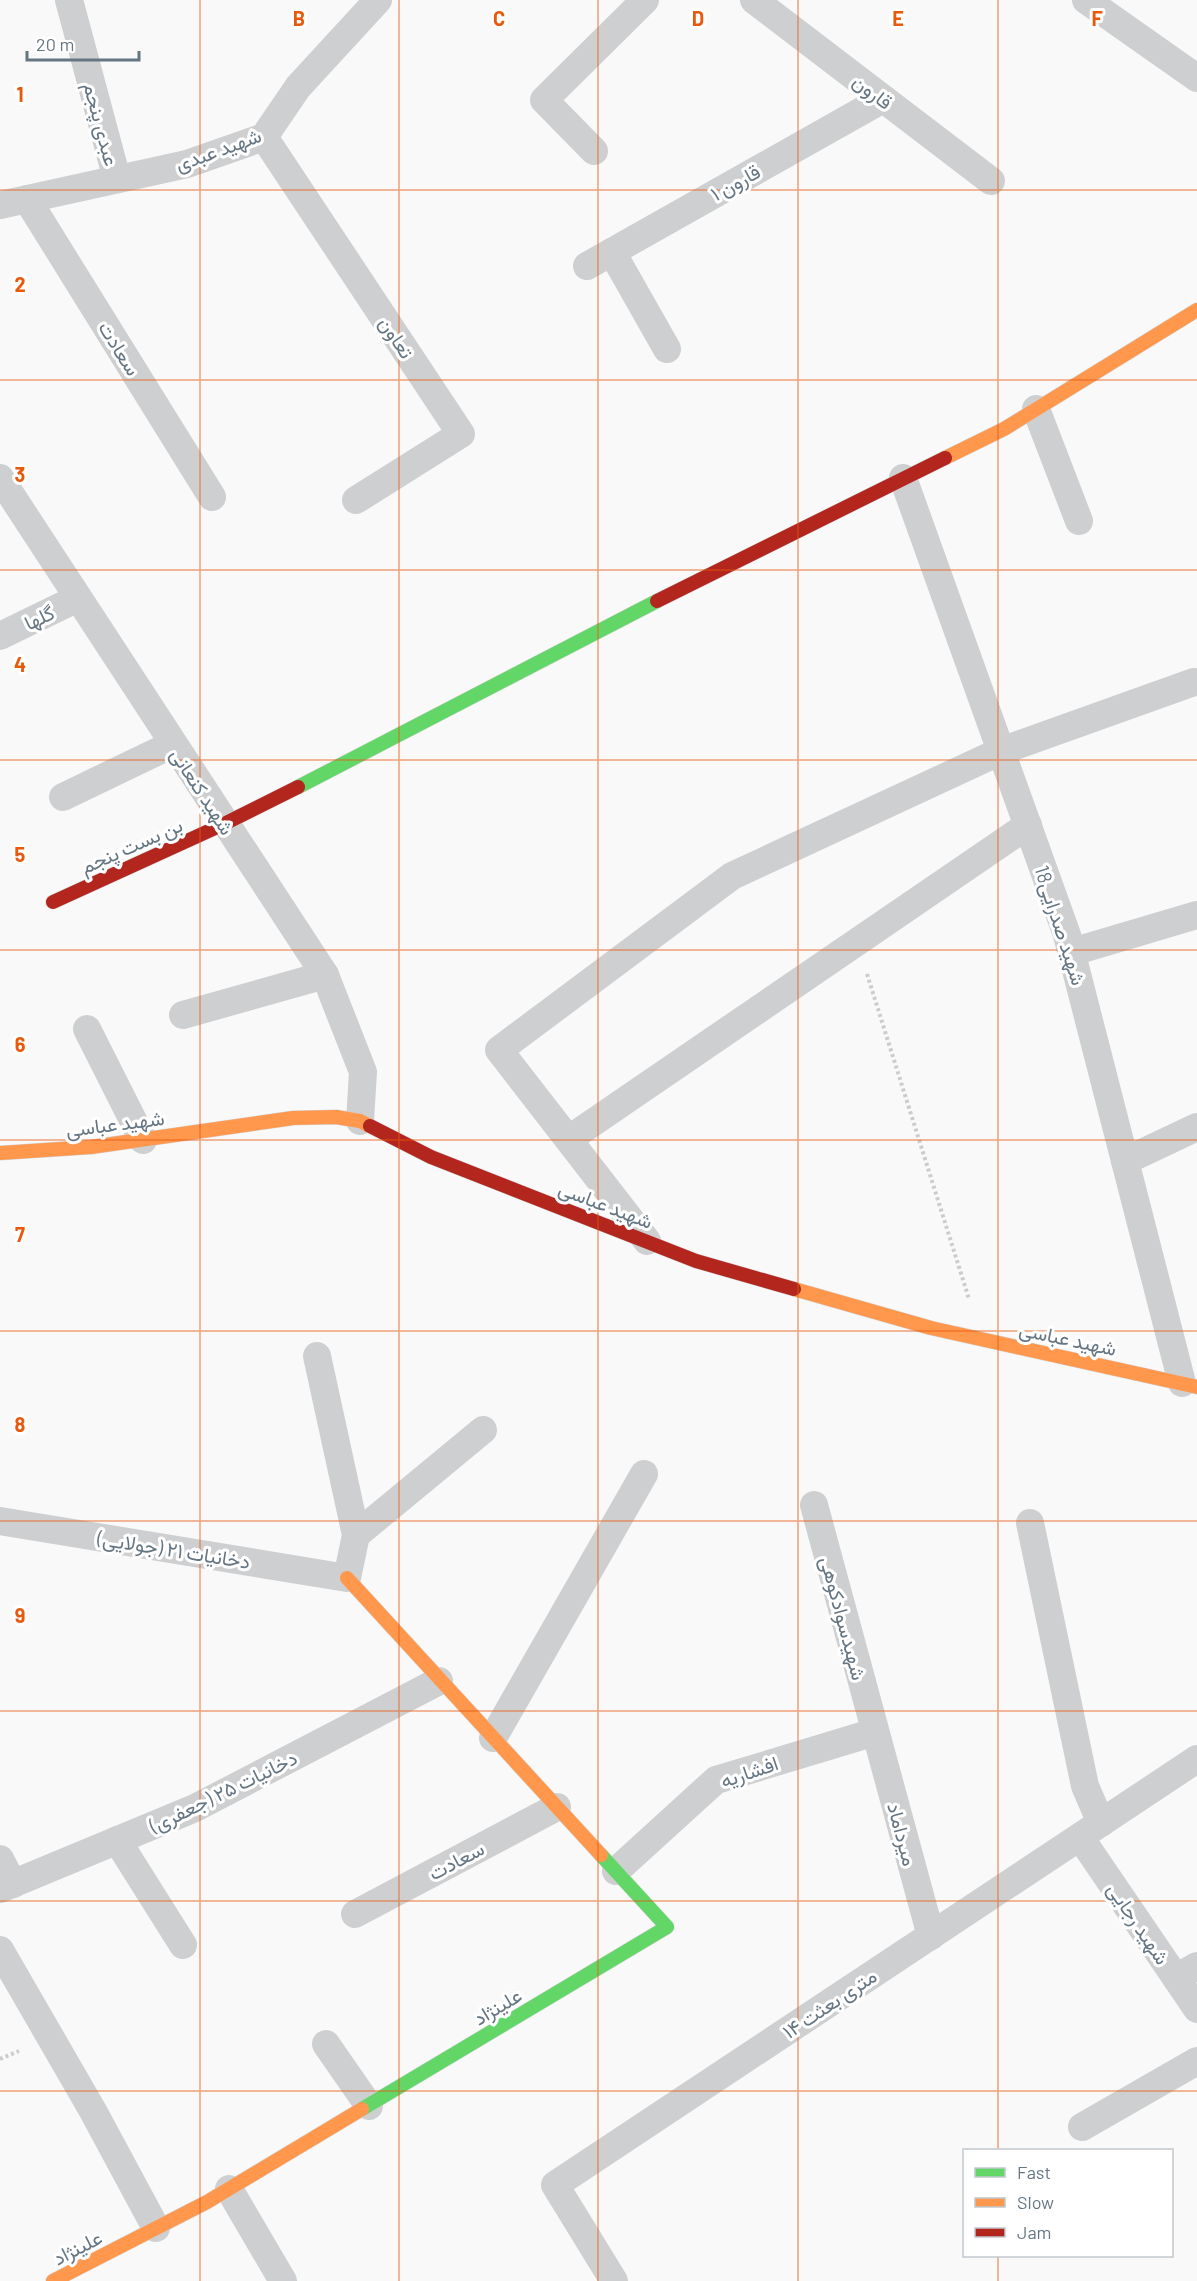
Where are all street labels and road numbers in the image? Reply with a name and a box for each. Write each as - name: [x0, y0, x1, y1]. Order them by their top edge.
- street label: قارون: [847, 68, 898, 115]
- street label: عبدی پنجم: [76, 80, 125, 169]
- street label: شهید عبدی: [172, 122, 265, 178]
- street label: قارون ۱: [706, 159, 765, 207]
- street label: تعاون: [373, 312, 420, 364]
- street label: سعادت: [94, 316, 146, 380]
- street label: گلها: [20, 599, 59, 636]
- street label: شهید کنعانی: [164, 743, 240, 840]
- street label: بن بست پنجم: [76, 812, 187, 881]
- street label: شهید صدرایی18: [1028, 862, 1092, 989]
- street label: شهید عباسی: [64, 1105, 166, 1143]
- street label: شهید عباسی: [555, 1175, 657, 1235]
- street label: شهید عباسی: [1017, 1316, 1119, 1362]
- street label: دخانیات ۲۱ (جولایی): [95, 1525, 252, 1575]
- street label: شهیدسوادکوهی: [814, 1554, 872, 1683]
- street label: دخانیات ۲۵ (جعفری): [144, 1745, 302, 1839]
- street label: افشاریه: [717, 1750, 782, 1794]
- street label: میرداماد: [881, 1800, 923, 1869]
- street label: سعادت: [424, 1835, 488, 1885]
- street label: شهید رجایی: [1101, 1878, 1175, 1970]
- street label: ۱۴ متری بعثت: [778, 1963, 882, 2045]
- street label: علینژاد: [469, 1982, 526, 2031]
- street label: علینژاد: [48, 2225, 106, 2271]

